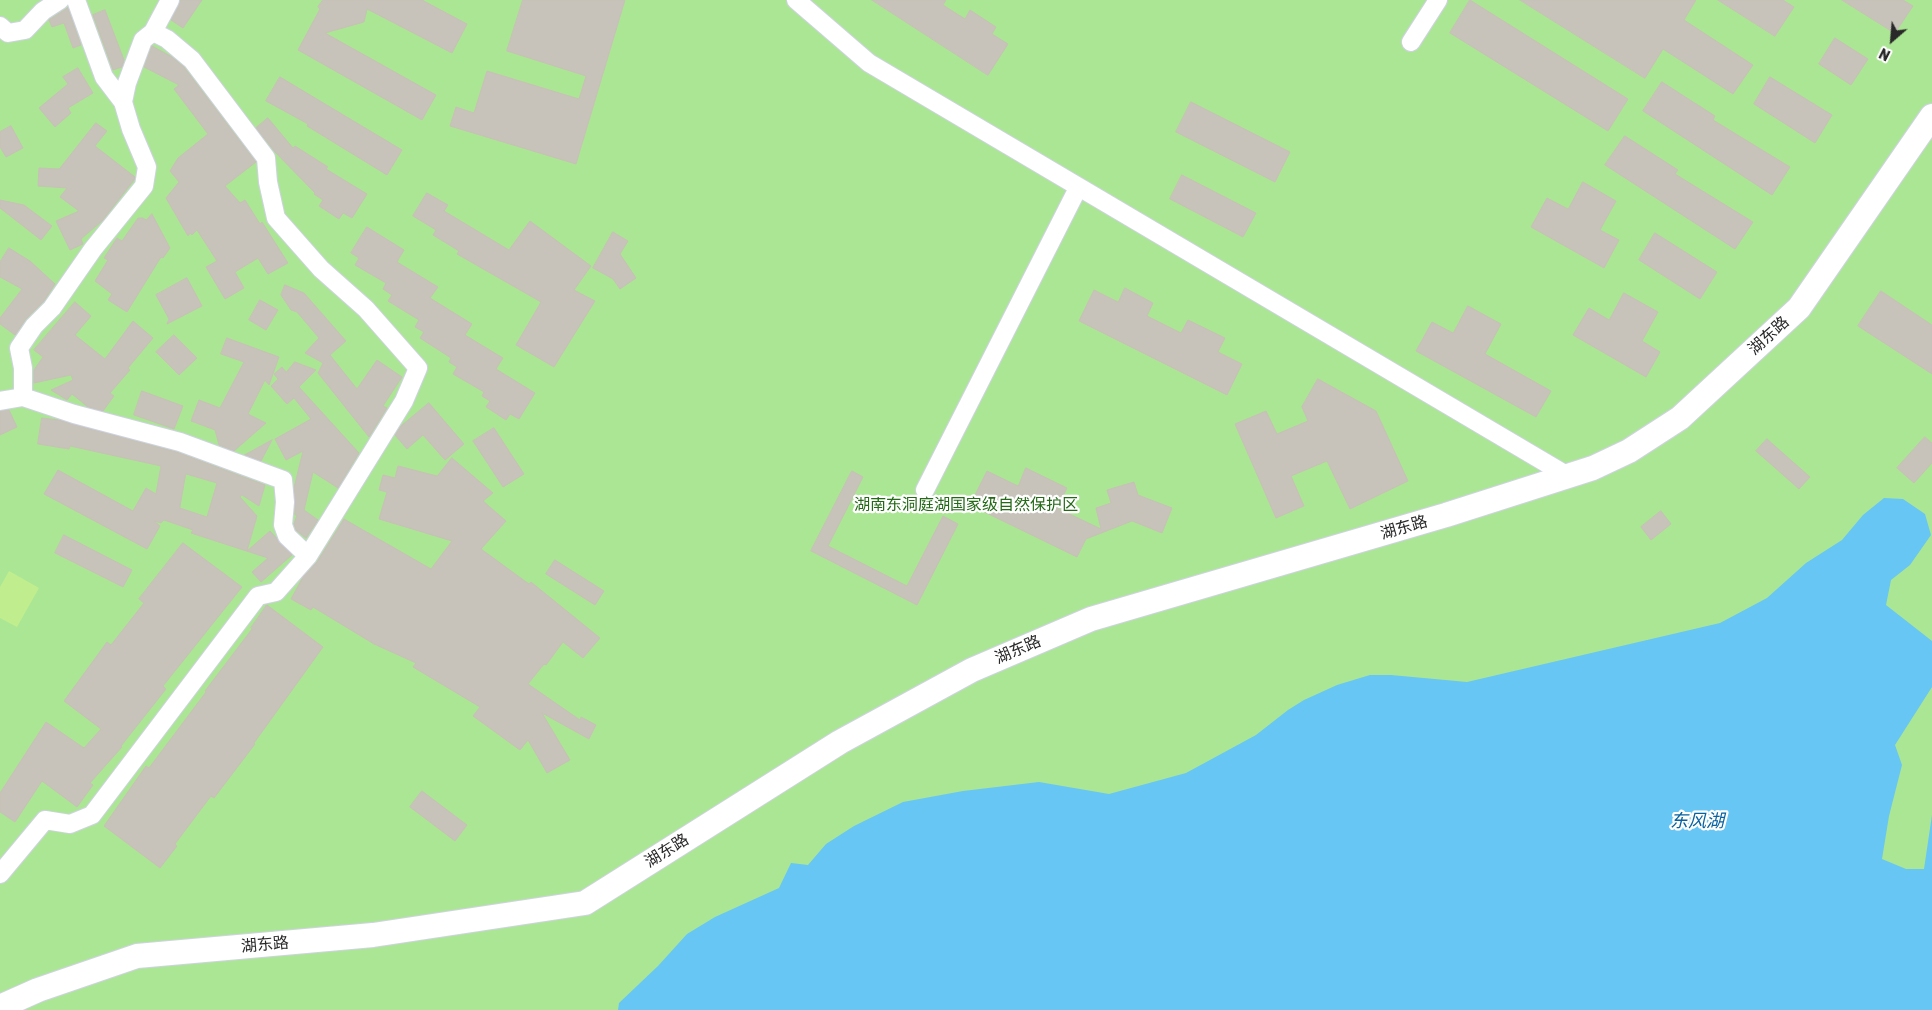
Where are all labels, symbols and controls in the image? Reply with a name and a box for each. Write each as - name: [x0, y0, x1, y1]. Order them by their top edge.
- north arrow: [1867, 15, 1917, 65]
- text: N: [1877, 44, 1893, 64]
- street label: 湖东路: [1745, 313, 1793, 359]
- park label: 湖南东洞庭湖国家级自然保护区: [854, 495, 1078, 515]
- street label: 湖东路: [1378, 512, 1430, 544]
- street label: 湖东路: [992, 632, 1044, 668]
- water label: 东风湖: [1670, 811, 1724, 833]
- street label: 湖东路: [642, 830, 692, 872]
- street label: 湖东路: [240, 933, 290, 957]

